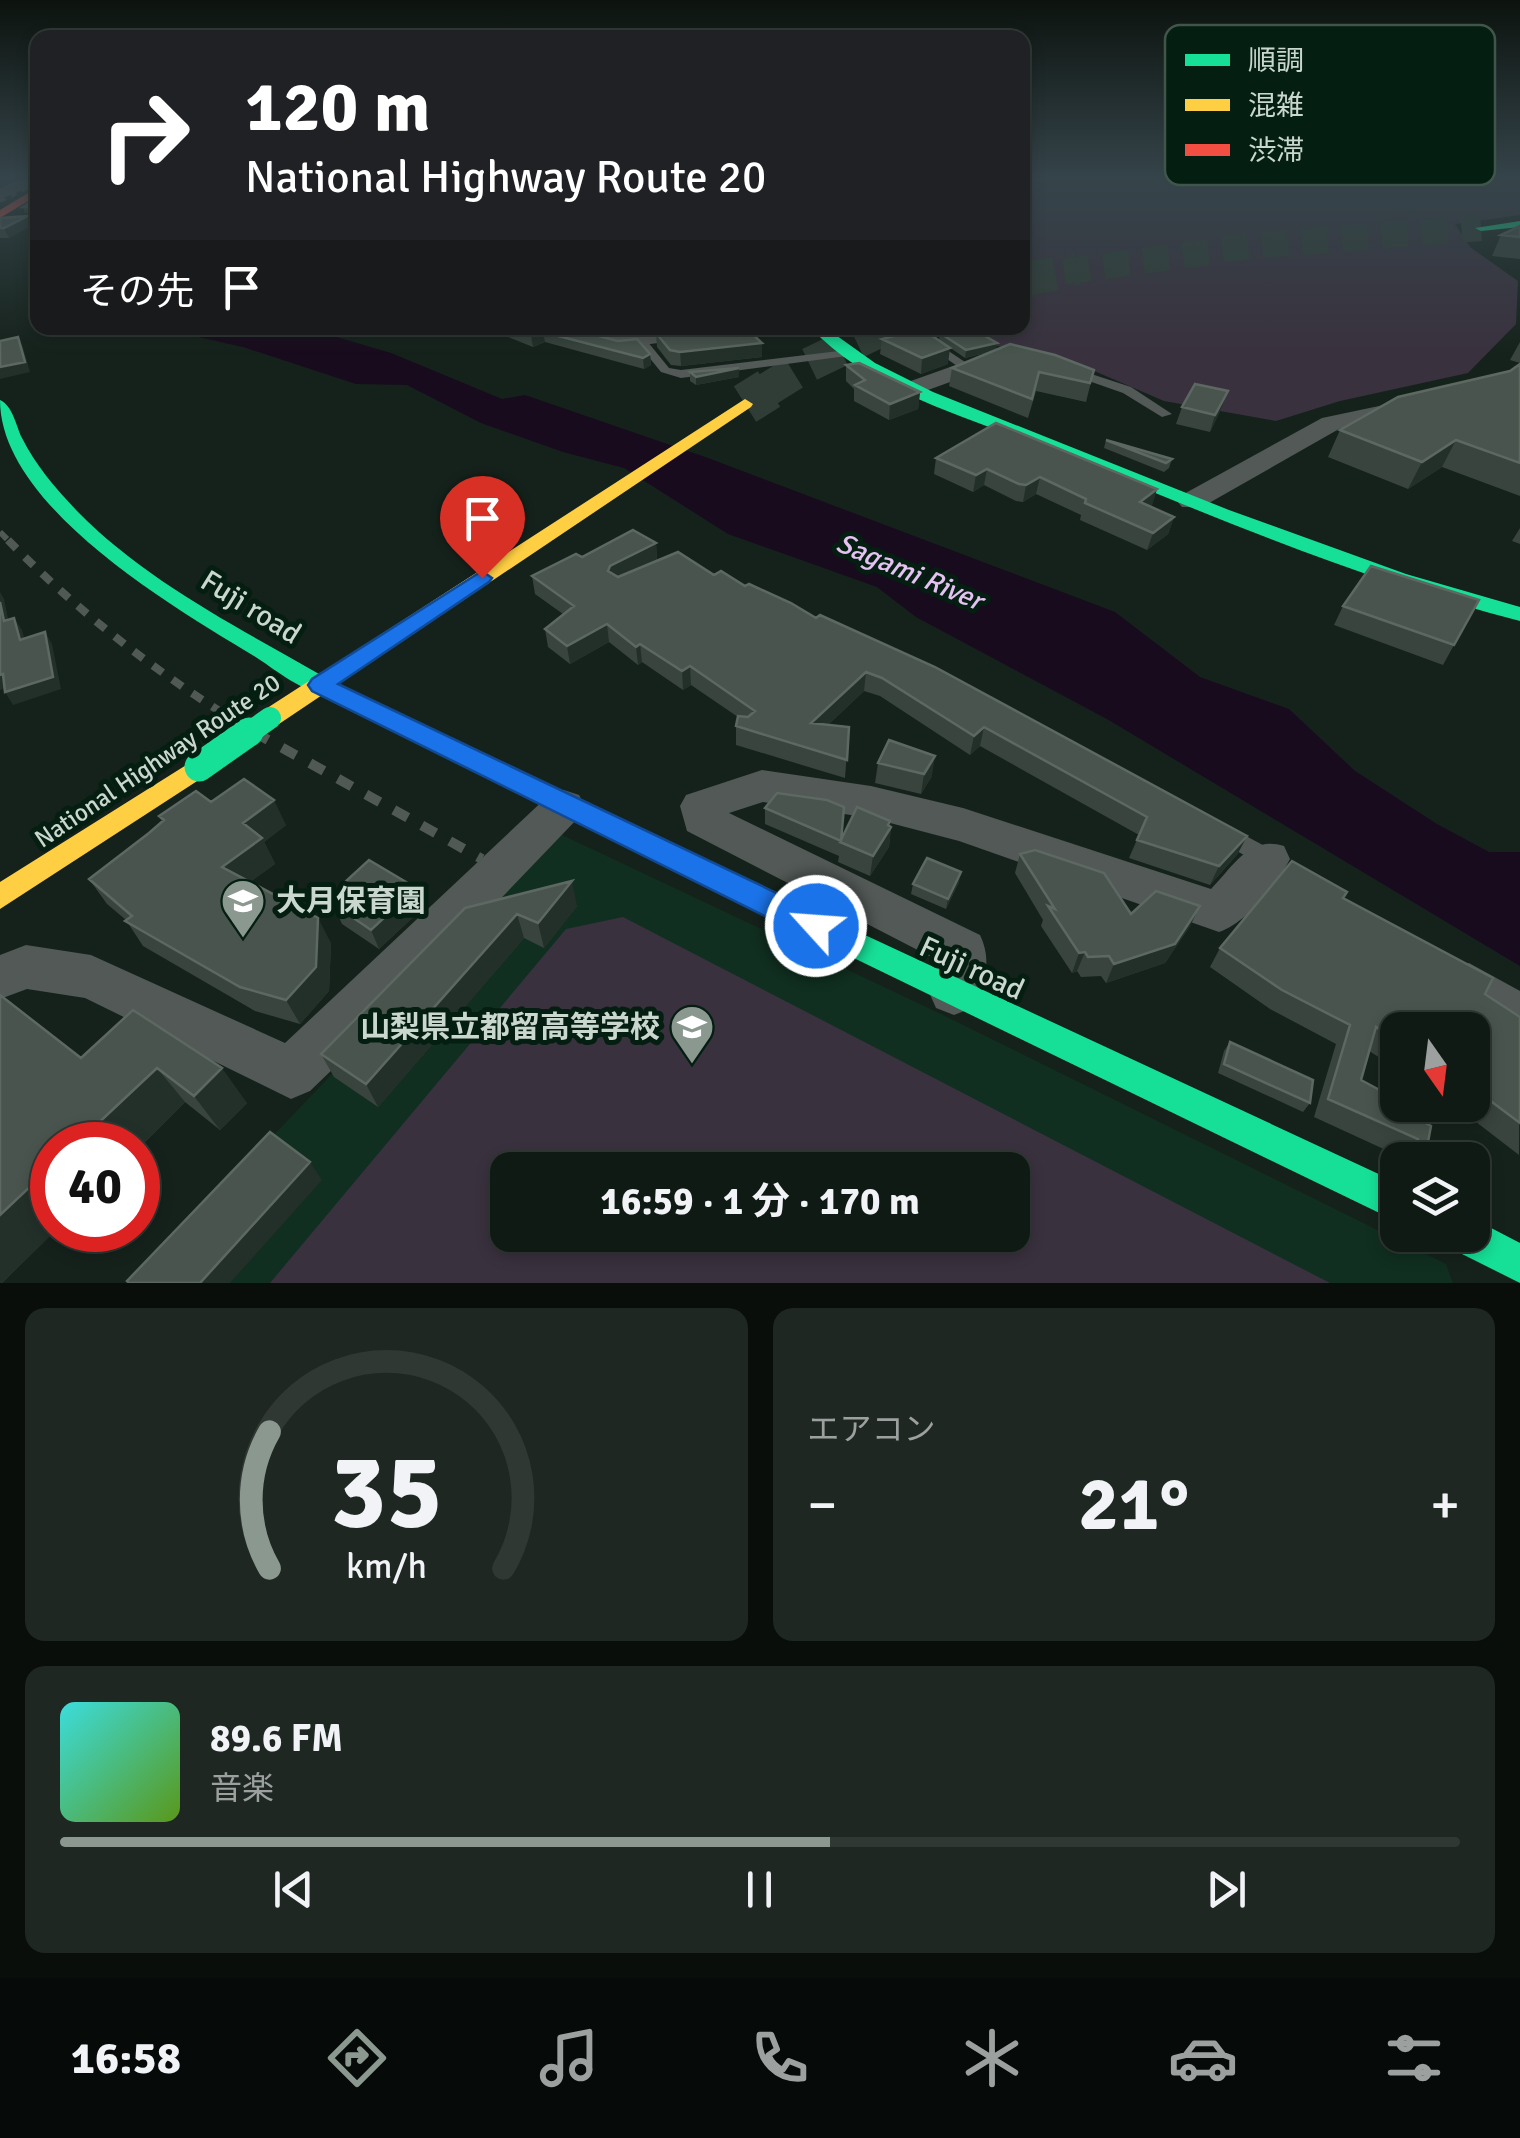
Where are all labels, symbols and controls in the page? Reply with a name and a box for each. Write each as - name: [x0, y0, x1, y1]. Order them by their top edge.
- legend: [1165, 25, 1495, 185]
- text: 順調: [1248, 44, 1304, 78]
- text: 120 m: [245, 64, 430, 150]
- icon: right: [80, 70, 210, 200]
- text: 混雑: [1248, 89, 1304, 123]
- text: 渋滞: [1248, 134, 1304, 168]
- text: National Highway Route 20: [245, 150, 766, 205]
- icon: arrive: [214, 260, 269, 315]
- text: その先: [80, 268, 194, 315]
- pin: [440, 476, 525, 579]
- icon: arrive: [455, 491, 510, 546]
- water label: Sagami River: [831, 526, 991, 619]
- street label: Fuji road: [194, 562, 308, 653]
- street label: National Highway Route 20: [29, 667, 286, 854]
- position arrow: [764, 874, 868, 978]
- school or university icon: 大月保育園: [220, 878, 266, 939]
- place label: 大月保育園: [276, 883, 426, 920]
- street label: Fuji road: [914, 928, 1030, 1009]
- school or university icon: 山梨県立都留高等学校: [669, 1004, 715, 1065]
- place label: 山梨県立都留高等学校: [360, 1009, 660, 1046]
- north arrow: [1380, 1012, 1490, 1122]
- map controls: [1380, 1012, 1490, 1252]
- speed limit sign: 40: [30, 1122, 160, 1252]
- button: layers: [1380, 1142, 1490, 1252]
- text: 16:59 · 1 分 · 170 m: [600, 1178, 920, 1225]
- text: エアコン: [808, 1410, 936, 1449]
- text: 35: [330, 1428, 442, 1556]
- text: 21°: [1078, 1458, 1189, 1551]
- text: −: [808, 1471, 837, 1539]
- text: +: [1430, 1471, 1460, 1539]
- text: km/h: [346, 1544, 427, 1588]
- text: 89.6 FM: [210, 1715, 343, 1762]
- text: 音楽: [210, 1769, 274, 1808]
- icon: previous: [266, 1862, 321, 1917]
- icon: pause: [732, 1862, 787, 1917]
- icon: next: [1199, 1862, 1254, 1917]
- icon: directions: [322, 2023, 392, 2093]
- icon: music: [534, 2023, 604, 2093]
- icon: phone: [745, 2023, 815, 2093]
- icon: climate: [957, 2023, 1027, 2093]
- icon: car: [1168, 2023, 1238, 2093]
- icon: filters: [1379, 2023, 1449, 2093]
- text: 16:58: [71, 2031, 181, 2086]

